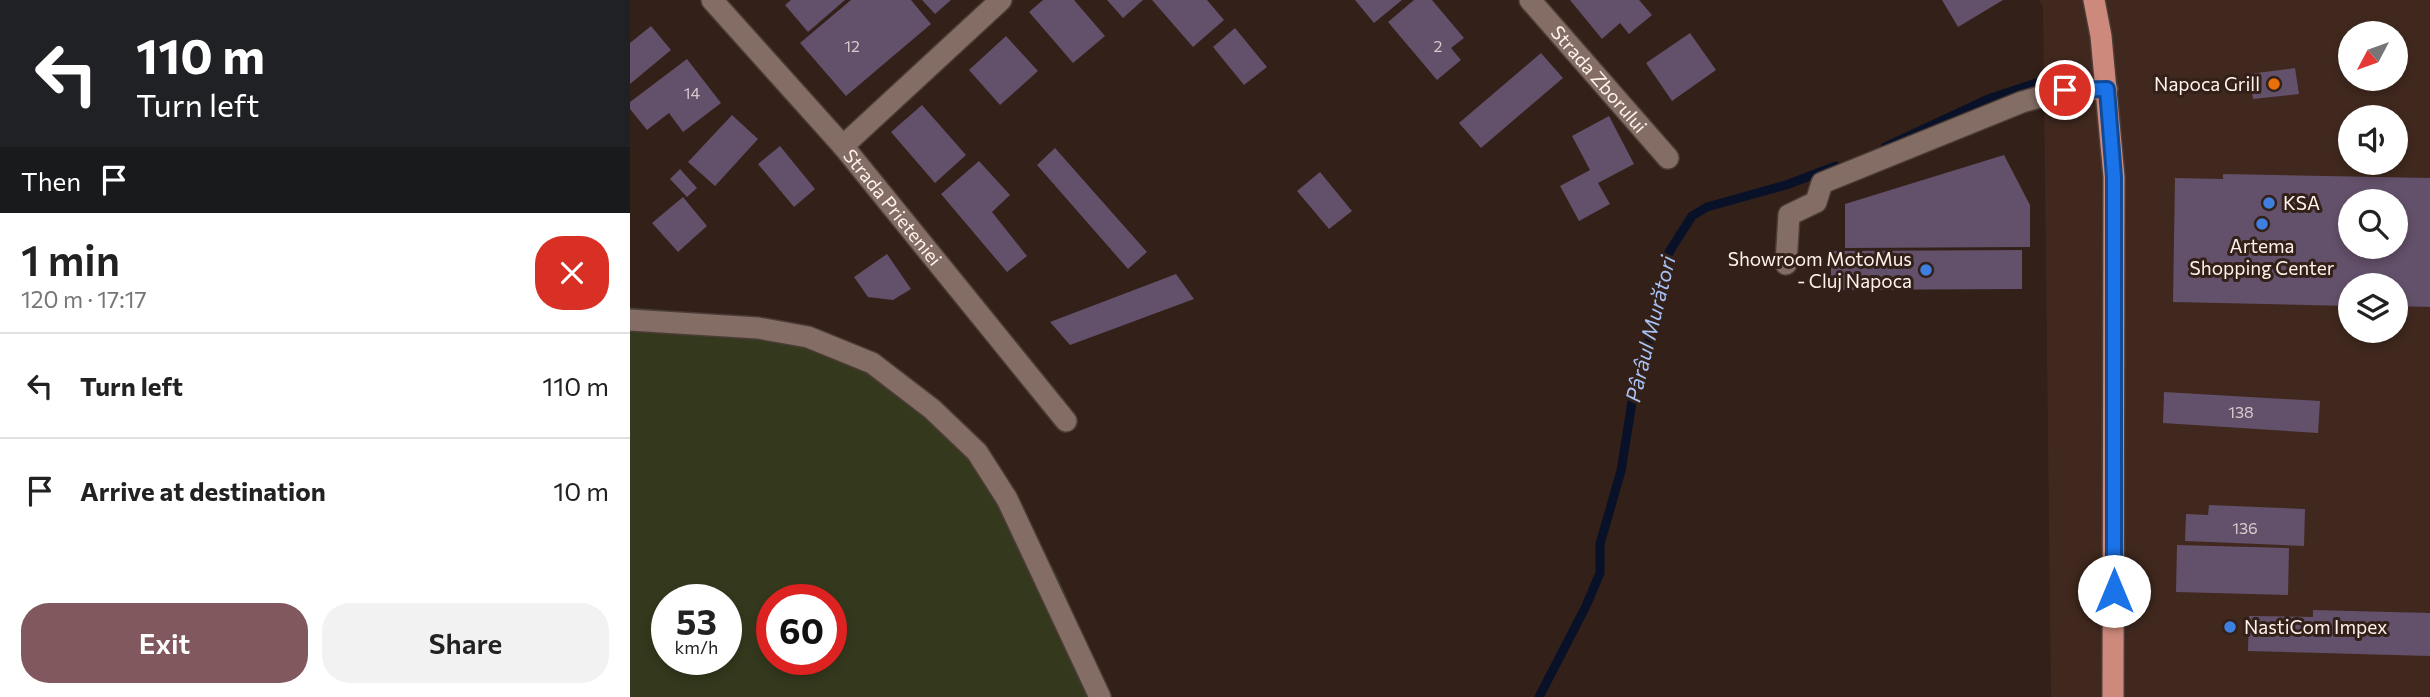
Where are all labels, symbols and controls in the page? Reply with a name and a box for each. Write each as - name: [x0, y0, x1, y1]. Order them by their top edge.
- street label: Strada Zborului: [1547, 20, 1652, 137]
- north arrow: [2338, 21, 2408, 91]
- map controls: [2338, 21, 2408, 343]
- text: 110 m: [136, 24, 265, 84]
- icon: left: [21, 28, 112, 119]
- house number: 12: [844, 36, 860, 55]
- house number: 2: [1434, 36, 1443, 55]
- pin: [2035, 60, 2095, 120]
- icon: arrive: [2046, 71, 2084, 109]
- place label: Napoca Grill: [2154, 72, 2260, 95]
- marker: Napoca Grill: [2266, 76, 2282, 92]
- house number: 14: [684, 83, 701, 102]
- text: Turn left: [136, 84, 260, 124]
- button: sound: [2338, 105, 2408, 175]
- street label: Strada Prieteniei: [839, 144, 947, 270]
- icon: arrive: [95, 161, 133, 199]
- text: Then: [21, 165, 81, 196]
- button: search: [2338, 189, 2408, 259]
- place label: KSA: [2283, 191, 2320, 214]
- marker: KSA: [2261, 195, 2277, 211]
- marker: Artema Shopping Center: [2254, 216, 2270, 232]
- text: 1 min: [21, 233, 120, 285]
- place label: Artema Shopping Center: [2190, 234, 2335, 279]
- button: close: [535, 236, 609, 310]
- place label: Showroom MotoMus - Cluj Napoca: [1728, 247, 1912, 292]
- water label: Pârâul Murători: [1619, 252, 1680, 404]
- marker: Showroom MotoMus - Cluj Napoca: [1918, 262, 1934, 278]
- button: layers: [2338, 273, 2408, 343]
- text: 120 m · 17:17: [21, 285, 147, 313]
- icon: left: [21, 367, 59, 405]
- text: Turn left: [80, 370, 183, 401]
- text: 110 m: [542, 370, 609, 401]
- house number: 138: [2228, 402, 2254, 421]
- icon: arrive: [21, 472, 59, 510]
- text: Arrive at destination: [80, 475, 326, 506]
- text: 10 m: [553, 475, 609, 506]
- house number: 136: [2232, 518, 2258, 537]
- position arrow: [2077, 554, 2151, 628]
- speed limit sign: 60: [756, 584, 847, 675]
- text: 53: [676, 599, 717, 642]
- button: Exit: [21, 603, 308, 683]
- button: Share: [322, 603, 609, 683]
- place label: NastiCom Impex: [2244, 615, 2387, 638]
- marker: NastiCom Impex: [2222, 619, 2238, 635]
- text: km/h: [675, 636, 718, 658]

